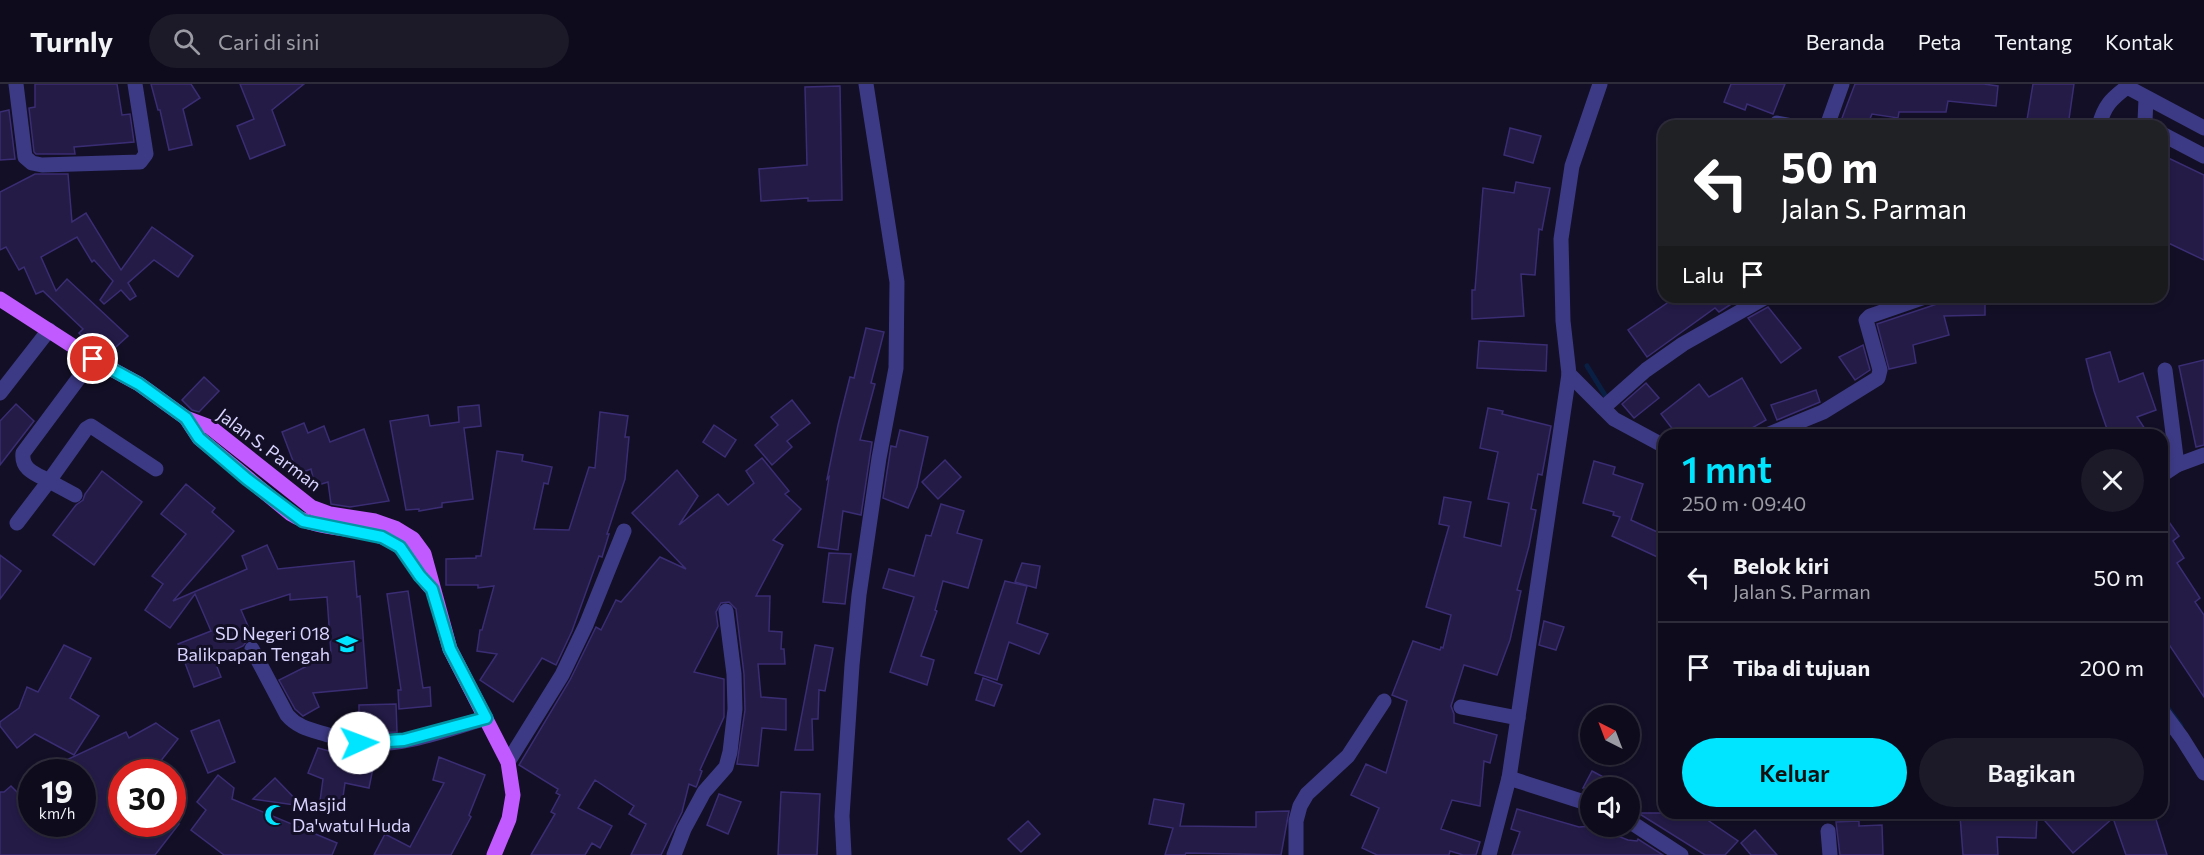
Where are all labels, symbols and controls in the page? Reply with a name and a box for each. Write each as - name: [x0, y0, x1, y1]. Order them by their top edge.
- search box: [149, 14, 569, 68]
- text: Turnly: [30, 24, 113, 58]
- icon: search: [170, 25, 203, 58]
- text: Cari di sini: [218, 28, 320, 55]
- text: Beranda: [1806, 29, 1885, 54]
- text: Peta: [1918, 29, 1961, 54]
- text: Tentang: [1994, 29, 2072, 54]
- text: Kontak: [2105, 29, 2174, 54]
- text: 50 m: [1781, 140, 1878, 192]
- icon: left: [1682, 144, 1760, 222]
- text: Jalan S. Parman: [1781, 192, 1967, 225]
- icon: arrive: [1736, 258, 1769, 291]
- text: Lalu: [1682, 261, 1724, 288]
- pin: [67, 333, 118, 384]
- icon: arrive: [76, 342, 109, 375]
- street label: Jalan S. Parman: [213, 403, 326, 495]
- text: 1 mnt: [1682, 446, 1772, 490]
- button: close: [2081, 449, 2144, 512]
- text: 250 m · 09:40: [1682, 491, 1806, 515]
- text: Belok kiri: [1733, 552, 1829, 579]
- icon: left: [1682, 561, 1715, 594]
- text: 50 m: [2094, 564, 2144, 591]
- text: Jalan S. Parman: [1733, 579, 1871, 603]
- place label: SD Negeri 018 Balikpapan Tengah: [177, 622, 330, 665]
- school or university icon: SD Negeri 018 Balikpapan Tengah: [335, 632, 359, 656]
- icon: arrive: [1682, 651, 1715, 684]
- text: Tiba di tujuan: [1733, 654, 1870, 681]
- text: 200 m: [2080, 654, 2144, 681]
- north arrow: [1580, 705, 1640, 765]
- map controls: [1580, 705, 1640, 837]
- position arrow: [327, 711, 391, 775]
- button: Keluar: [1682, 738, 1907, 807]
- button: Bagikan: [1919, 738, 2144, 807]
- speed limit sign: 30: [108, 759, 186, 837]
- text: 19: [41, 772, 73, 809]
- button: sound: [1580, 777, 1640, 837]
- place label: Masjid Da'watul Huda: [292, 793, 411, 836]
- mosque icon: Masjid Da'watul Huda: [263, 803, 287, 827]
- text: km/h: [39, 804, 75, 822]

